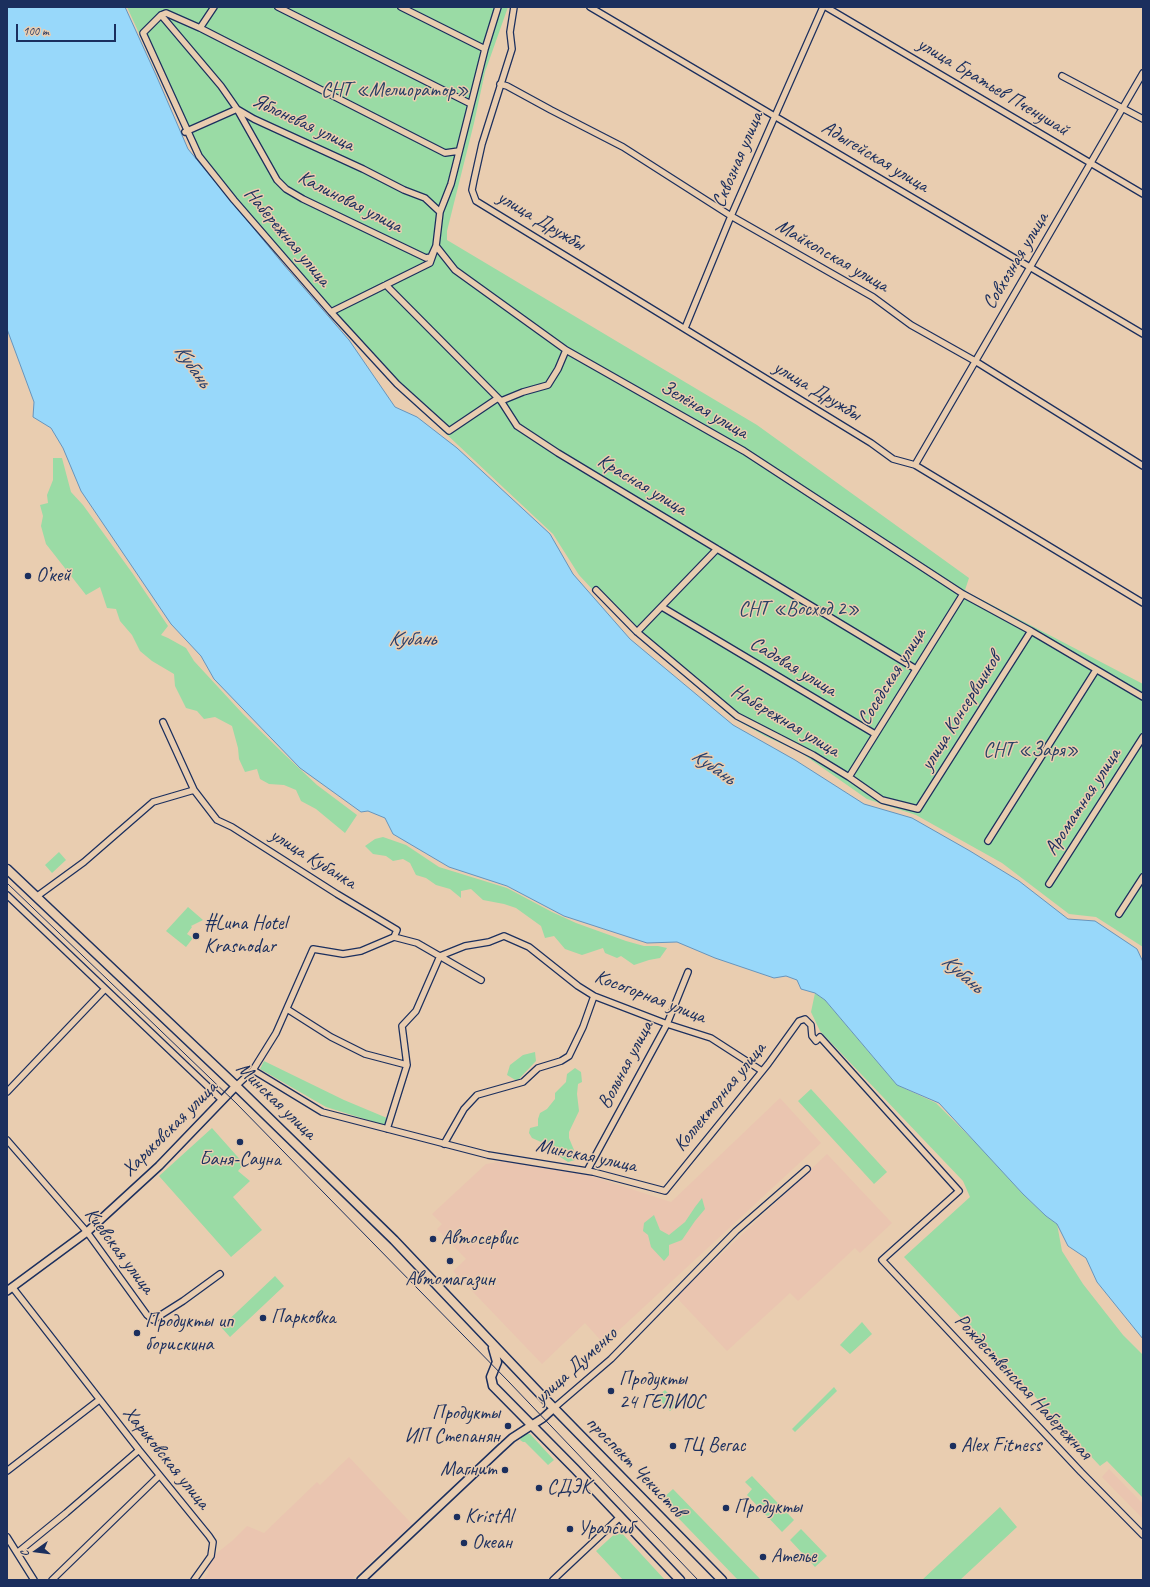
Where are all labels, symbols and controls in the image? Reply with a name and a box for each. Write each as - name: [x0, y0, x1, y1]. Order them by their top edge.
- scale bar: [18, 16, 118, 42]
- text: 100 m: [23, 23, 49, 39]
- street label: улица Братьев Пченушай: [913, 32, 1073, 142]
- park label: СНТ «Мелиоратор»: [321, 79, 469, 103]
- street label: Яблоневая улица: [248, 89, 358, 157]
- street label: Сквозная улица: [707, 109, 769, 211]
- street label: Адыгейская улица: [817, 116, 933, 198]
- street label: Калиновая улица: [294, 165, 406, 239]
- street label: Набережная улица: [239, 182, 335, 292]
- street label: улица Дружбы: [493, 185, 589, 257]
- street label: Совхозная улица: [978, 208, 1054, 314]
- street label: Майкопская улица: [771, 214, 893, 298]
- water label: Кубань: [168, 340, 216, 392]
- street label: улица Дружбы: [769, 355, 865, 427]
- street label: Зелёная улица: [656, 375, 752, 445]
- street label: Красная улица: [593, 449, 691, 521]
- place label: О’кей: [36, 564, 70, 588]
- marker: О’кей: [23, 571, 33, 581]
- park label: СНТ «Восход 2»: [738, 598, 860, 622]
- street label: Соседская улица: [853, 624, 931, 730]
- water label: Кубань: [389, 626, 435, 652]
- street label: Садовая улица: [745, 632, 841, 702]
- street label: улица Консервщиков: [915, 649, 1007, 775]
- street label: Набережная улица: [726, 679, 844, 763]
- park label: СНТ «Заря»: [983, 739, 1079, 763]
- water label: Кубань: [687, 743, 739, 791]
- street label: Ароматная улица: [1040, 744, 1126, 860]
- street label: улица Кубанка: [265, 823, 361, 895]
- place label: #Luna Hotel Krasnodar: [204, 912, 287, 959]
- marker: #Luna Hotel Krasnodar: [191, 931, 201, 941]
- water label: Кубань: [936, 949, 988, 999]
- street label: Косогорная улица: [591, 965, 709, 1029]
- street label: Вольная улица: [593, 1017, 659, 1113]
- street label: Коллекторная улица: [669, 1037, 771, 1157]
- street label: Минская улица: [231, 1057, 321, 1145]
- street label: Харьковская улица: [117, 1076, 223, 1182]
- street label: Минская улица: [533, 1134, 639, 1178]
- marker: Баня-Сауна: [235, 1137, 245, 1147]
- place label: Баня-Сауна: [199, 1148, 281, 1172]
- street label: Киевская улица: [79, 1203, 159, 1299]
- place label: Автосервис: [441, 1227, 518, 1251]
- marker: Автосервис: [428, 1234, 438, 1244]
- marker: Автомагазин: [445, 1256, 455, 1266]
- place label: Автомагазин: [405, 1268, 495, 1292]
- place label: Парковка: [271, 1306, 335, 1330]
- street label: Рождественская Набережная: [949, 1309, 1097, 1465]
- place label: Продукты ип борискина: [145, 1310, 233, 1357]
- marker: Парковка: [258, 1313, 268, 1323]
- street label: улица Думенко: [529, 1322, 623, 1410]
- marker: Продукты ип борискина: [132, 1328, 142, 1338]
- place label: Продукты 24 ГЕЛИОС: [619, 1368, 705, 1415]
- marker: Продукты 24 ГЕЛИОС: [606, 1386, 616, 1396]
- street label: Харьковская улица: [117, 1402, 215, 1514]
- place label: Продукты ИП Степанян: [404, 1402, 500, 1449]
- street label: проспект Чекистов: [580, 1411, 690, 1523]
- marker: Продукты ИП Степанян: [503, 1421, 513, 1431]
- place label: ТЦ Вегас: [681, 1434, 745, 1458]
- place label: Alex Fitness: [961, 1434, 1041, 1458]
- marker: ТЦ Вегас: [668, 1441, 678, 1451]
- marker: Alex Fitness: [948, 1441, 958, 1451]
- place label: Магнит: [440, 1458, 497, 1482]
- marker: Магнит: [500, 1465, 510, 1475]
- place label: СДЭК: [547, 1476, 591, 1500]
- marker: СДЭК: [534, 1483, 544, 1493]
- place label: Продукты: [734, 1496, 802, 1520]
- marker: Продукты: [721, 1503, 731, 1513]
- place label: KristAl: [465, 1505, 513, 1529]
- marker: KristAl: [452, 1512, 462, 1522]
- place label: Уралсиб: [578, 1517, 633, 1541]
- marker: Уралсиб: [565, 1524, 575, 1534]
- north arrow: [16, 1531, 56, 1571]
- place label: Океан: [472, 1531, 512, 1555]
- marker: Океан: [459, 1538, 469, 1548]
- place label: Ателье: [771, 1545, 816, 1569]
- text: С: [17, 1550, 32, 1558]
- marker: Ателье: [758, 1552, 768, 1562]

